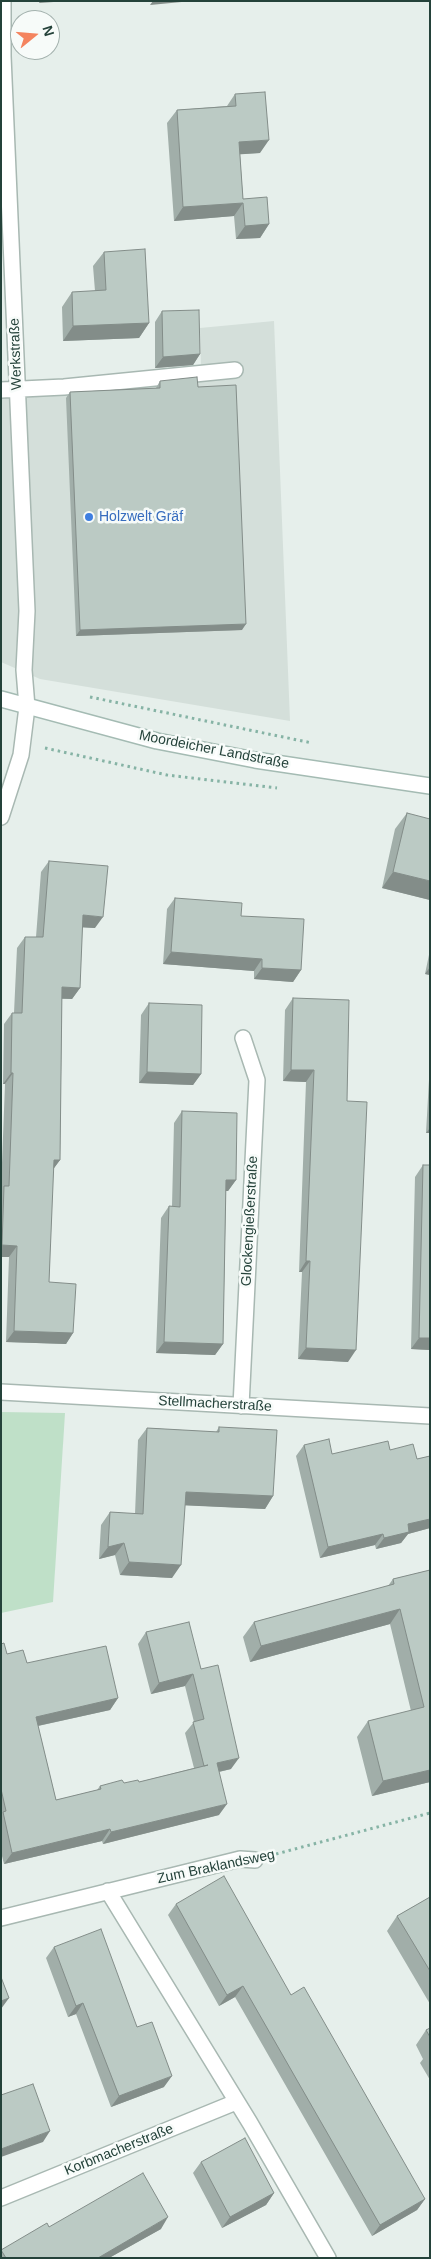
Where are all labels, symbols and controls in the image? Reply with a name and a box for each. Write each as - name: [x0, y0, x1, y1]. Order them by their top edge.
- north arrow: [10, 10, 60, 60]
- text: N: [39, 24, 58, 38]
- street label: Werkstraße: [6, 318, 26, 390]
- place label: Holzwelt Gräf: [99, 509, 183, 525]
- marker: Holzwelt Gräf: [83, 511, 95, 523]
- street label: Moordeicher Landstraße: [138, 727, 290, 773]
- street label: Glockengießerstraße: [238, 1155, 262, 1287]
- street label: Stellmacherstraße: [158, 1393, 272, 1415]
- street label: Zum Braklandsweg: [156, 1846, 276, 1888]
- street label: Korbmacherstraße: [62, 2120, 176, 2180]

